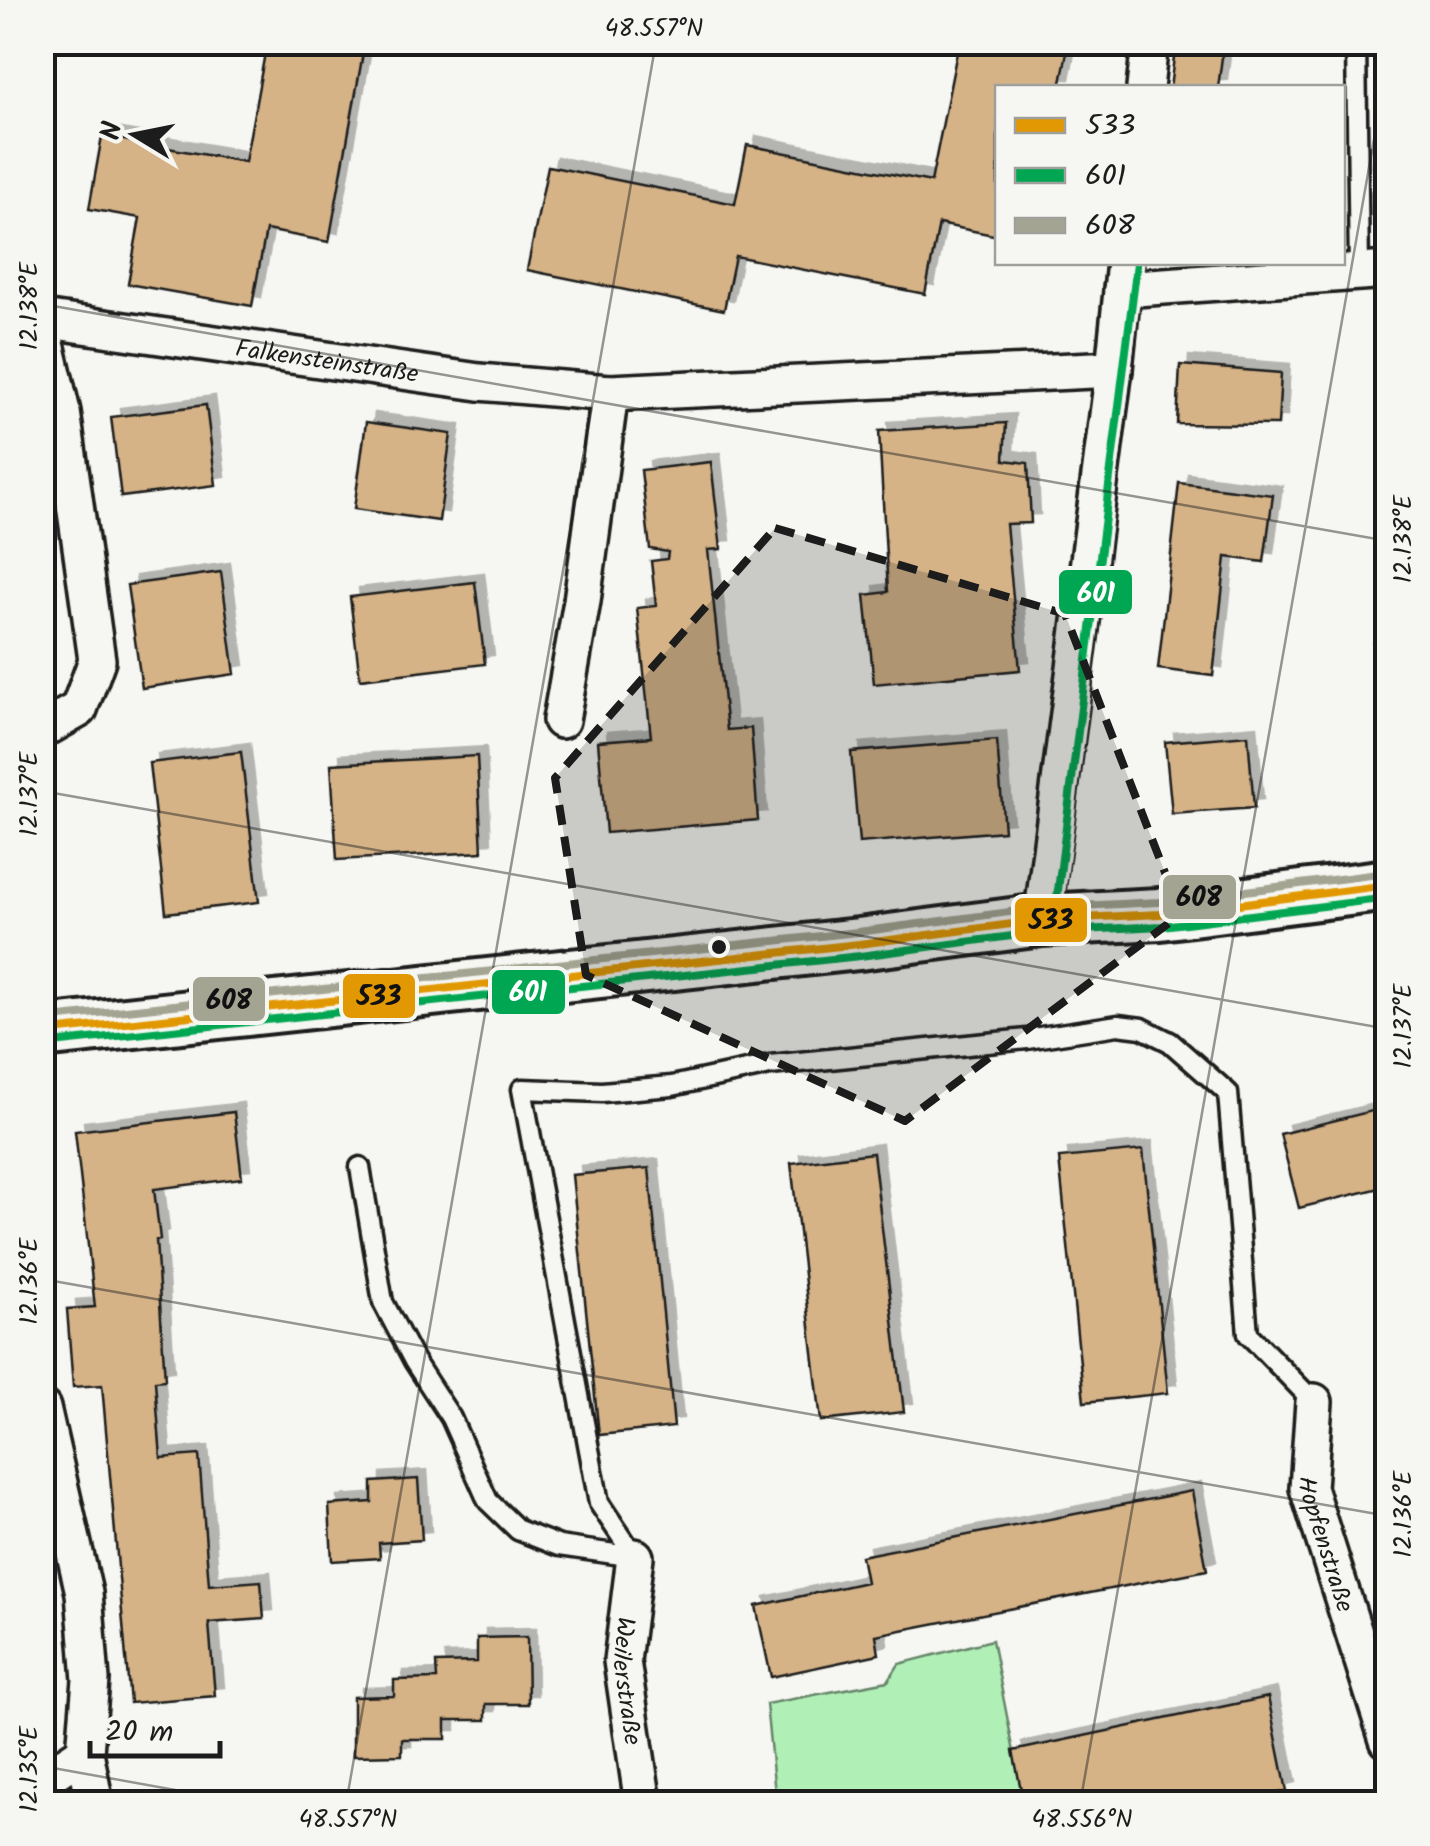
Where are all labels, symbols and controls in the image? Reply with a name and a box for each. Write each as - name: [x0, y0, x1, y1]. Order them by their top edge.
- text: 48.557°N: [605, 9, 703, 49]
- north arrow: [85, 85, 185, 185]
- legend: [995, 85, 1345, 265]
- text: 533: [1085, 103, 1135, 151]
- text: N: [89, 118, 137, 144]
- text: 601: [1085, 153, 1126, 201]
- text: 608: [1085, 203, 1136, 251]
- text: 12.138°E: [10, 260, 50, 350]
- street label: Falkensteinstraße: [233, 329, 421, 395]
- text: 12.138°E: [1384, 493, 1424, 583]
- line badge: 601: [1057, 568, 1134, 616]
- text: 601: [1077, 572, 1116, 617]
- text: 12.137°E: [10, 750, 50, 837]
- line badge: 608: [1161, 873, 1238, 921]
- text: 608: [1176, 876, 1223, 921]
- line badge: 533: [1013, 896, 1089, 944]
- text: 533: [1028, 899, 1073, 944]
- unlabelled marker: [709, 937, 729, 957]
- line badge: 601: [490, 968, 567, 1016]
- text: 601: [509, 971, 548, 1016]
- line badge: 533: [341, 972, 417, 1020]
- line badge: 608: [191, 975, 267, 1023]
- text: 533: [356, 975, 401, 1020]
- text: 608: [206, 979, 253, 1024]
- text: 12.137°E: [1384, 982, 1424, 1069]
- text: 12.136°E: [10, 1236, 50, 1325]
- text: 12.136°E: [1384, 1469, 1424, 1558]
- street label: Hopfenstraße: [1286, 1475, 1364, 1618]
- street label: Weilerstraße: [600, 1614, 652, 1748]
- scale bar: [90, 1696, 220, 1758]
- text: 20 m: [105, 1709, 173, 1757]
- text: 12.135°E: [10, 1724, 50, 1812]
- text: 48.557°N: [299, 1800, 397, 1840]
- text: 48.556°N: [1032, 1800, 1133, 1840]

